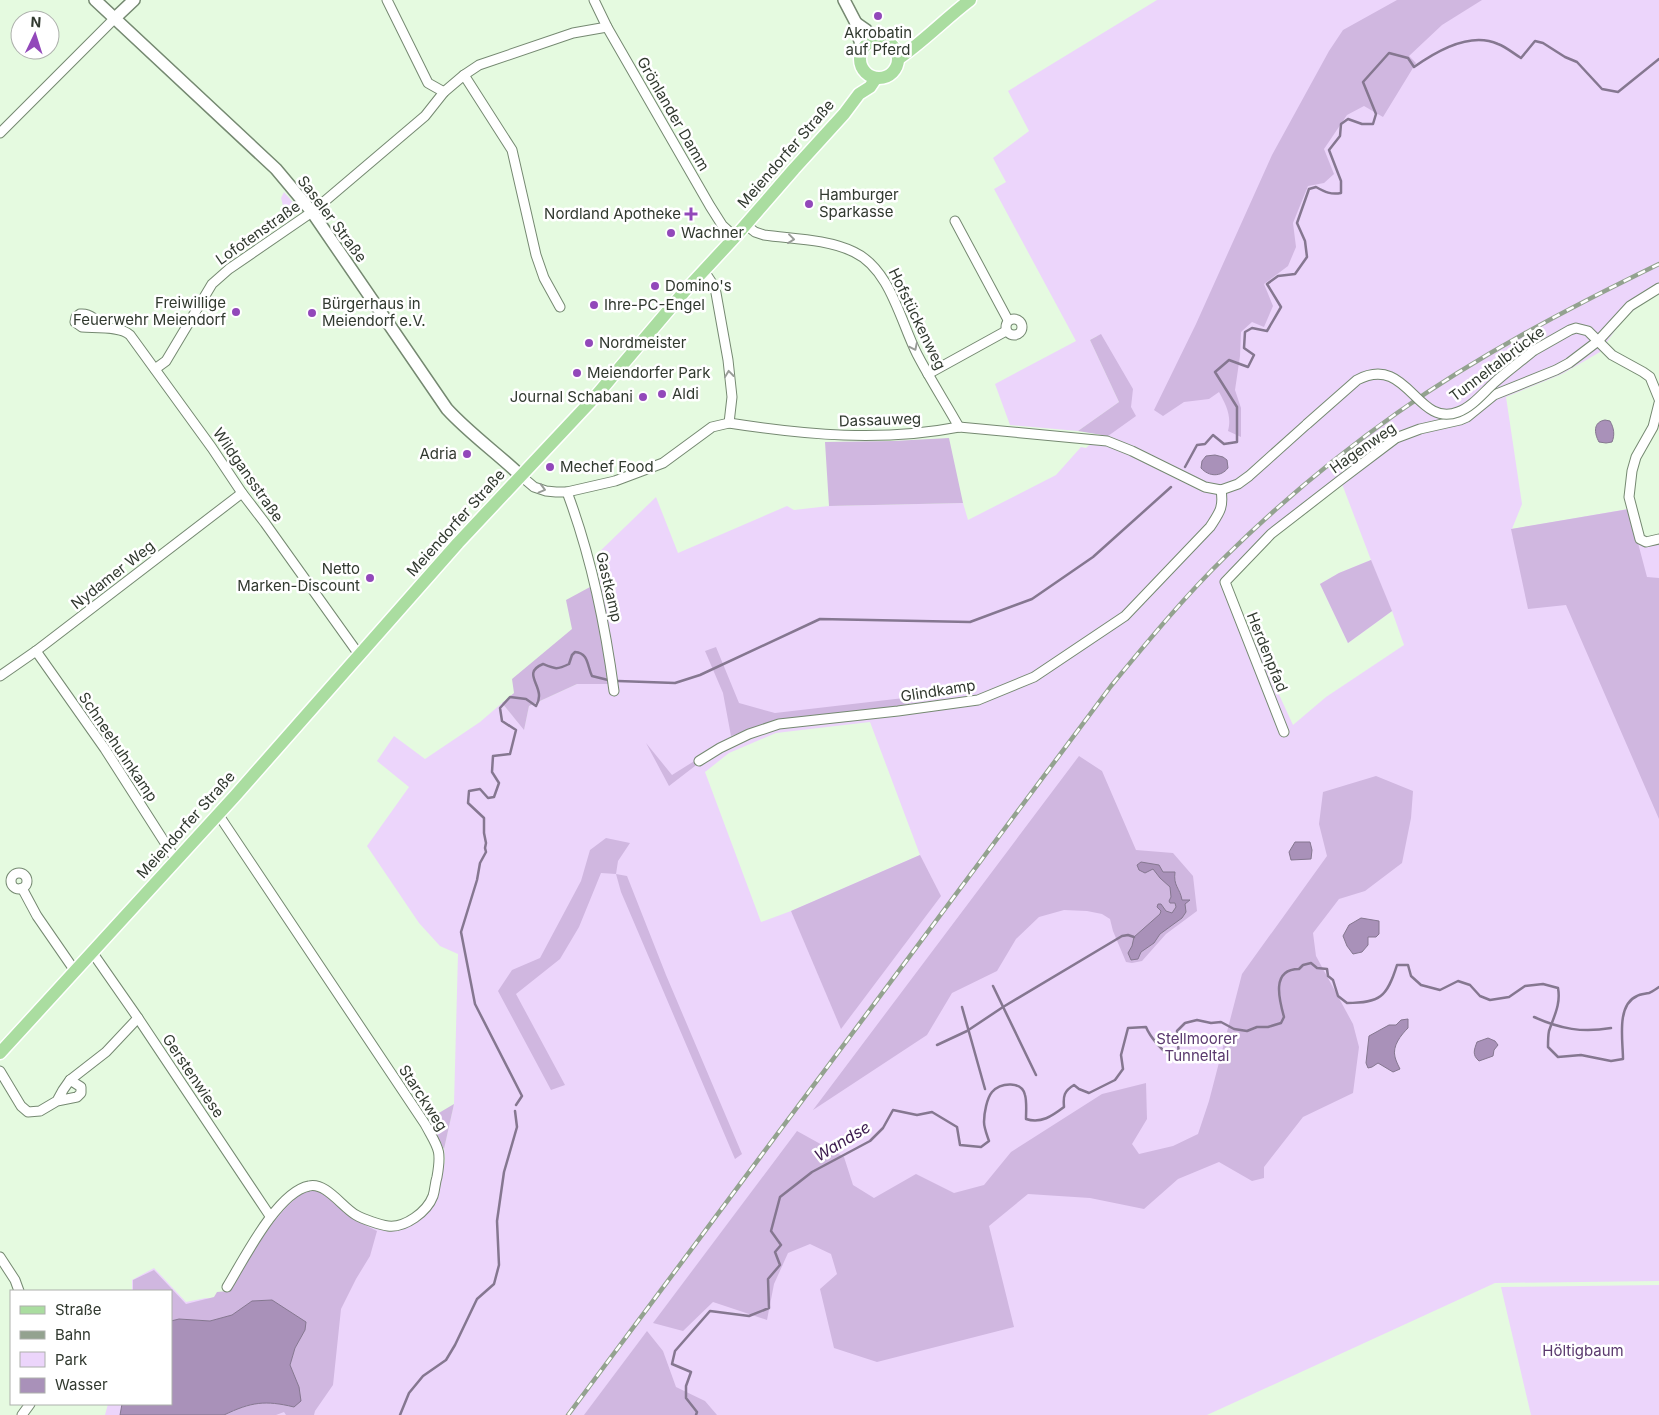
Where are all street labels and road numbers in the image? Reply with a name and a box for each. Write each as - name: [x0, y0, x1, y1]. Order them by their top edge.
- street label: Grönlander Damm: [633, 53, 714, 174]
- street label: Meiendorfer Straße: [733, 95, 838, 212]
- street label: Saseler Straße: [294, 172, 371, 266]
- street label: Lofotenstraße: [212, 196, 304, 269]
- street label: Hofstückenweg: [885, 265, 950, 373]
- street label: Tunneltalbrücke: [1446, 322, 1548, 405]
- street label: Dassauweg: [839, 409, 921, 430]
- street label: Hagenweg: [1326, 418, 1399, 477]
- street label: Wildgansstraße: [209, 424, 288, 525]
- street label: Meiendorfer Straße: [402, 465, 509, 580]
- street label: Nydamer Weg: [67, 536, 158, 613]
- street label: Gastkamp: [592, 550, 627, 624]
- street label: Herdenpfad: [1243, 609, 1292, 694]
- street label: Glindkamp: [899, 675, 977, 706]
- street label: Schneehuhnkamp: [75, 688, 162, 805]
- street label: Meiendorfer Straße: [132, 767, 239, 882]
- street label: Gerstenwiese: [158, 1030, 228, 1121]
- street label: Starckweg: [395, 1061, 452, 1134]

